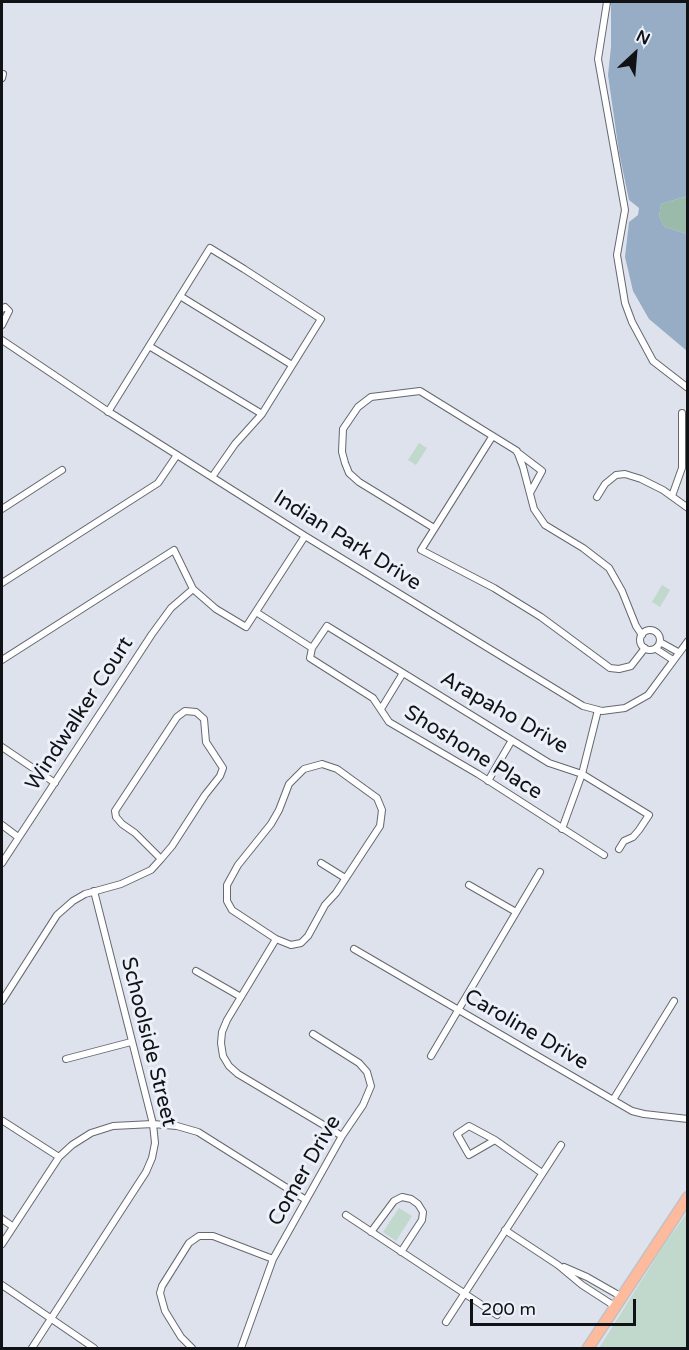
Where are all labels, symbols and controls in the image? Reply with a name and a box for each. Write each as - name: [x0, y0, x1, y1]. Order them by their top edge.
- north arrow: [605, 24, 665, 84]
- text: N: [633, 26, 653, 50]
- street label: Indian Park Drive: [269, 486, 425, 596]
- street label: Windwalker Court: [21, 632, 139, 796]
- street label: Arapaho Drive: [436, 666, 572, 760]
- street label: Shoshone Place: [399, 700, 547, 806]
- street label: Schoolside Street: [115, 955, 181, 1129]
- street label: Caroline Drive: [459, 984, 593, 1076]
- street label: Comer Drive: [263, 1111, 347, 1231]
- scale bar: [473, 1287, 640, 1325]
- text: 200 m: [481, 1298, 536, 1320]

